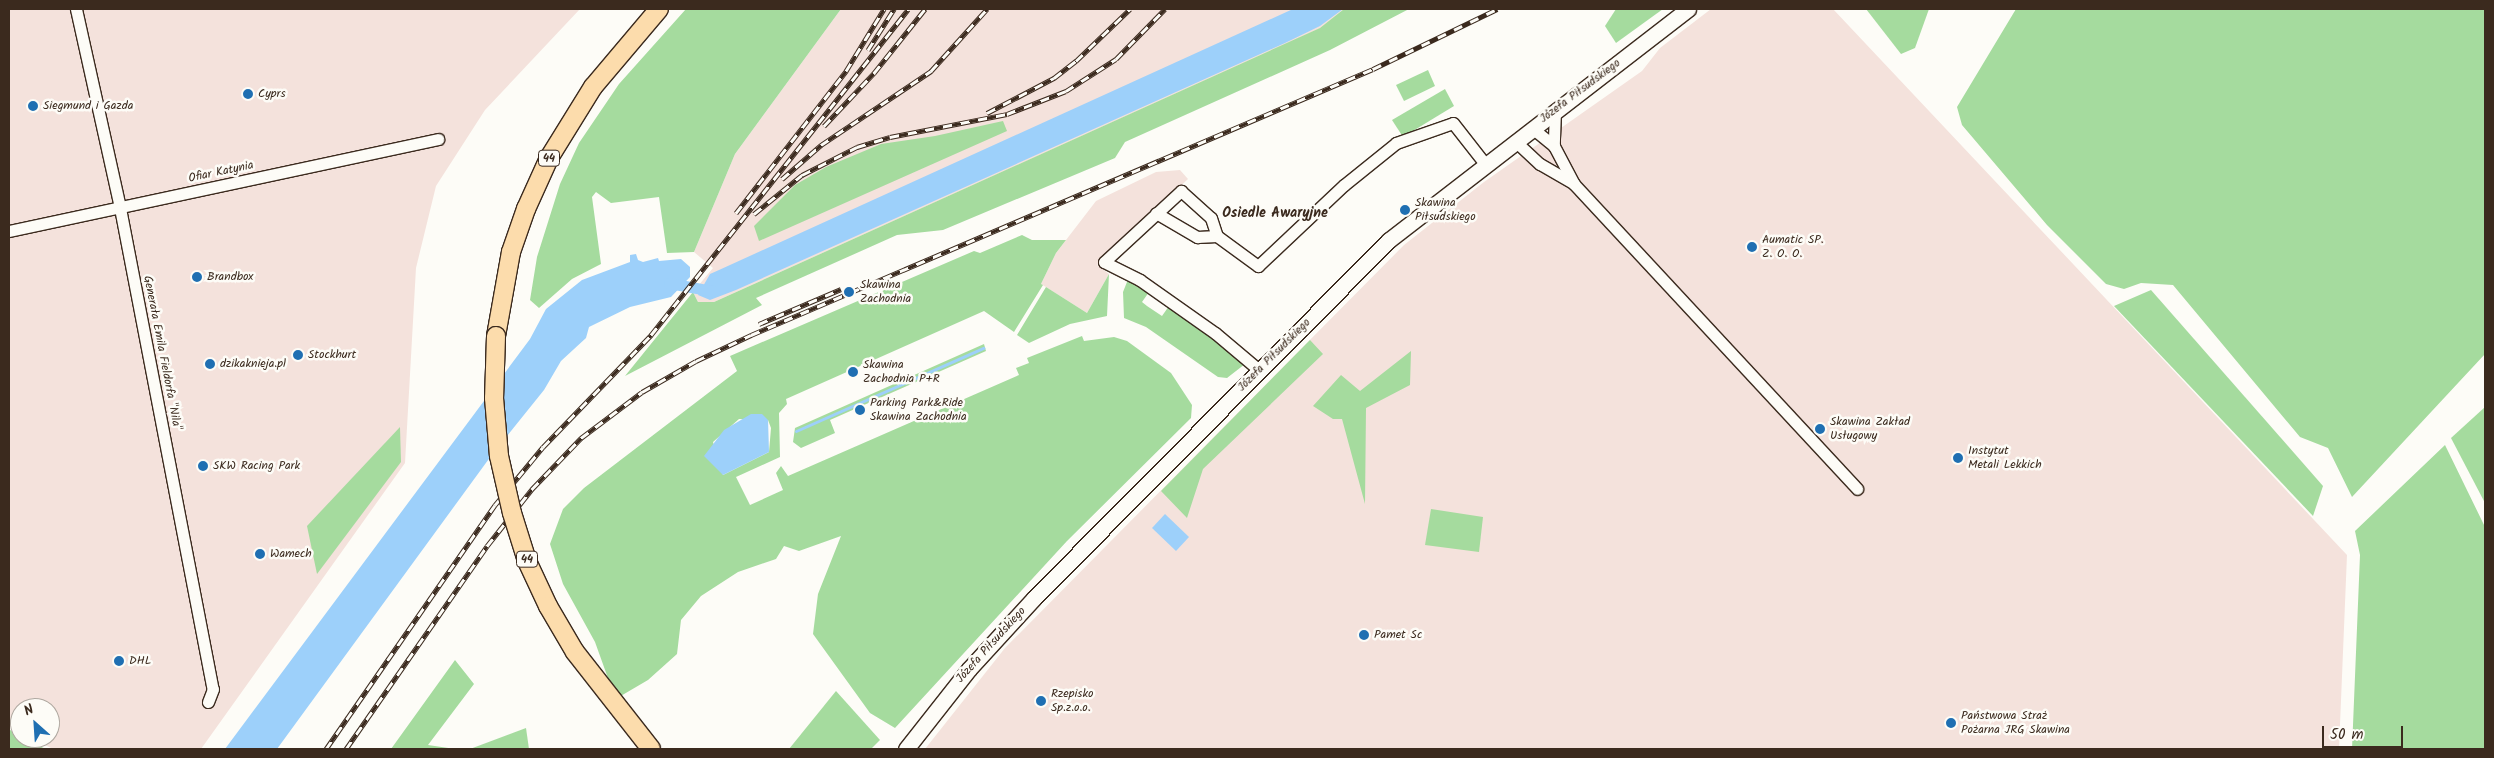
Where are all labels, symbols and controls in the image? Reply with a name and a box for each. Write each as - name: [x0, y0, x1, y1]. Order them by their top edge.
- street label: Józefa Piłsudskiego: [1537, 56, 1623, 126]
- place label: Cyprs: [258, 87, 286, 101]
- marker: Cyprs: [242, 88, 254, 100]
- place label: Siegmund i Gazda: [43, 99, 133, 113]
- marker: Siegmund i Gazda: [27, 100, 39, 112]
- road number: 44: [538, 150, 560, 167]
- street label: Ofiar Katynia: [187, 158, 255, 186]
- place label: Skawina Piłsudskiego: [1415, 196, 1476, 224]
- marker: Skawina Piłsudskiego: [1399, 204, 1411, 216]
- district label: Osiedle Awaryjne: [1222, 205, 1328, 221]
- place label: Aumatic SP. Z. O. O.: [1762, 233, 1824, 261]
- marker: Aumatic SP. Z. O. O.: [1746, 241, 1758, 253]
- place label: Brandbox: [207, 270, 253, 284]
- marker: Brandbox: [191, 271, 203, 283]
- street label: Generała Emila Fieldorfa "Nila": [140, 275, 184, 431]
- place label: Skawina Zachodnia: [860, 278, 911, 306]
- marker: Skawina Zachodnia: [842, 285, 856, 299]
- street label: Józefa Piłsudskiego: [1234, 315, 1314, 395]
- place label: Stockhurt: [308, 348, 356, 362]
- marker: Stockhurt: [292, 349, 304, 361]
- place label: dzikaknieja.pl: [220, 357, 286, 371]
- marker: dzikaknieja.pl: [204, 358, 216, 370]
- place label: Skawina Zachodnia P+R: [863, 358, 940, 386]
- marker: Skawina Zachodnia P+R: [847, 366, 859, 378]
- place label: Parking Park&Ride Skawina Zachodnia: [870, 396, 967, 424]
- marker: Parking Park&Ride Skawina Zachodnia: [854, 404, 866, 416]
- place label: Skawina Zakład Usługowy: [1830, 415, 1910, 443]
- marker: Skawina Zakład Usługowy: [1814, 423, 1826, 435]
- place label: Instytut Metali Lekkich: [1968, 444, 2042, 472]
- marker: Instytut Metali Lekkich: [1952, 452, 1964, 464]
- place label: SKW Racing Park: [213, 459, 300, 473]
- marker: SKW Racing Park: [197, 460, 209, 472]
- place label: Wamech: [270, 547, 312, 561]
- marker: Wamech: [254, 548, 266, 560]
- road number: 44: [516, 550, 538, 568]
- street label: Józefa Piłsudskiego: [953, 604, 1029, 686]
- place label: Pamet Sc: [1374, 628, 1422, 642]
- marker: Pamet Sc: [1358, 629, 1370, 641]
- place label: DHL: [129, 654, 151, 668]
- marker: DHL: [113, 655, 125, 667]
- place label: Rzepisko Sp.z.o.o.: [1051, 687, 1093, 715]
- marker: Rzepisko Sp.z.o.o.: [1035, 695, 1047, 707]
- north arrow: [10, 698, 60, 748]
- text: N: [20, 699, 38, 722]
- place label: Państwowa Straż Pożarna JRG Skawina: [1961, 709, 2070, 737]
- scale bar: [2324, 716, 2405, 748]
- marker: Państwowa Straż Pożarna JRG Skawina: [1945, 717, 1957, 729]
- text: 50 m: [2330, 723, 2364, 747]

